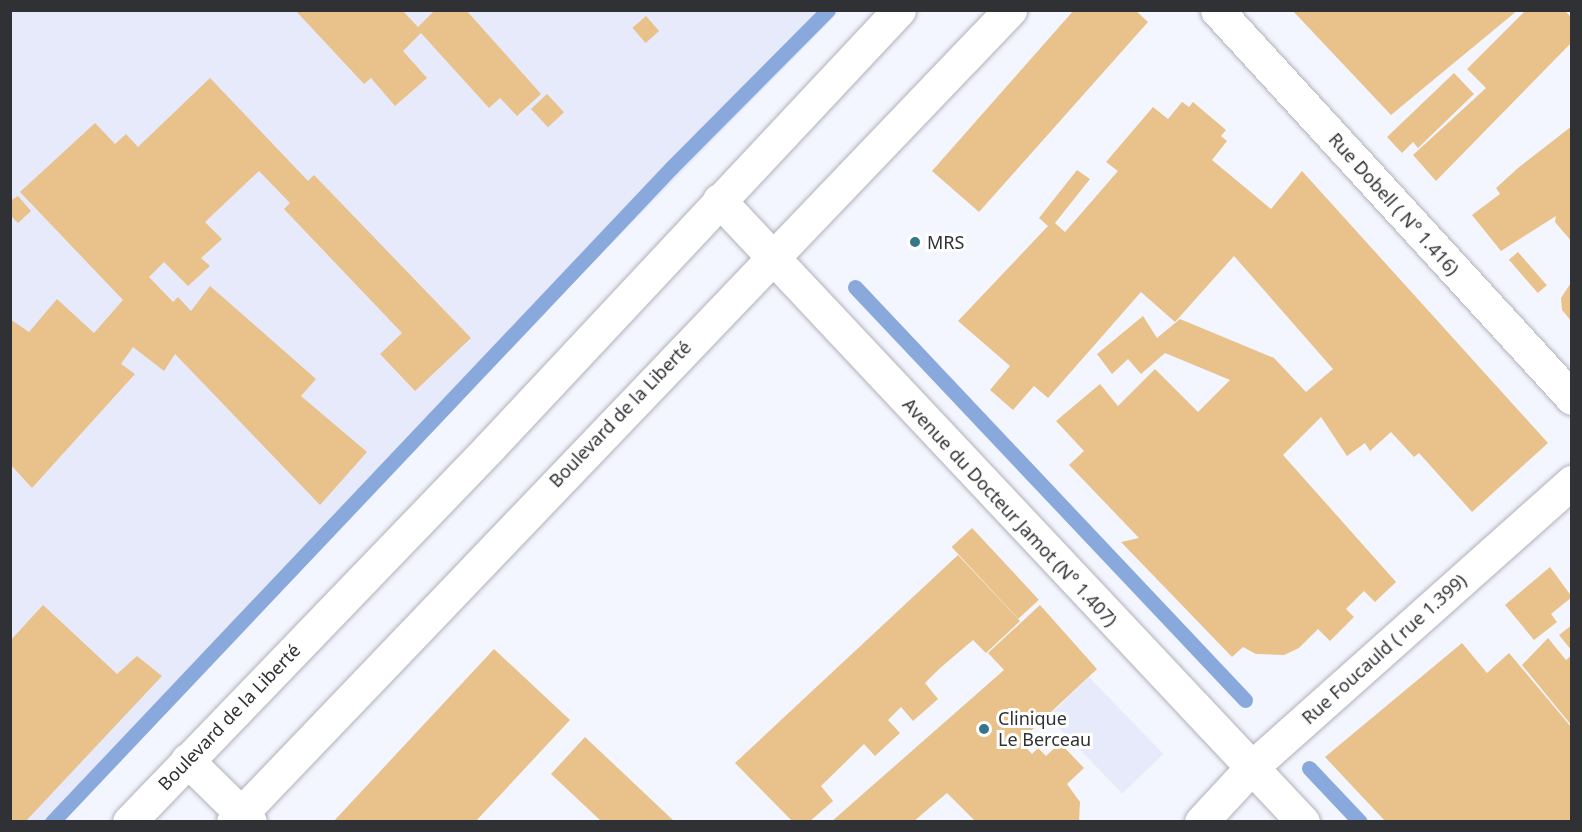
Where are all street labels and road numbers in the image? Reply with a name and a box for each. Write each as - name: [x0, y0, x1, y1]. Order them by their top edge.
- street label: Rue Dobell ( N° 1.416): [1324, 128, 1464, 280]
- street label: Boulevard de la Liberté: [545, 336, 695, 492]
- street label: Avenue du Docteur Jamot (N° 1.407): [898, 393, 1122, 631]
- street label: Rue Foucauld ( rue 1.399): [1297, 569, 1471, 729]
- street label: Boulevard de la Liberté: [154, 639, 304, 795]

